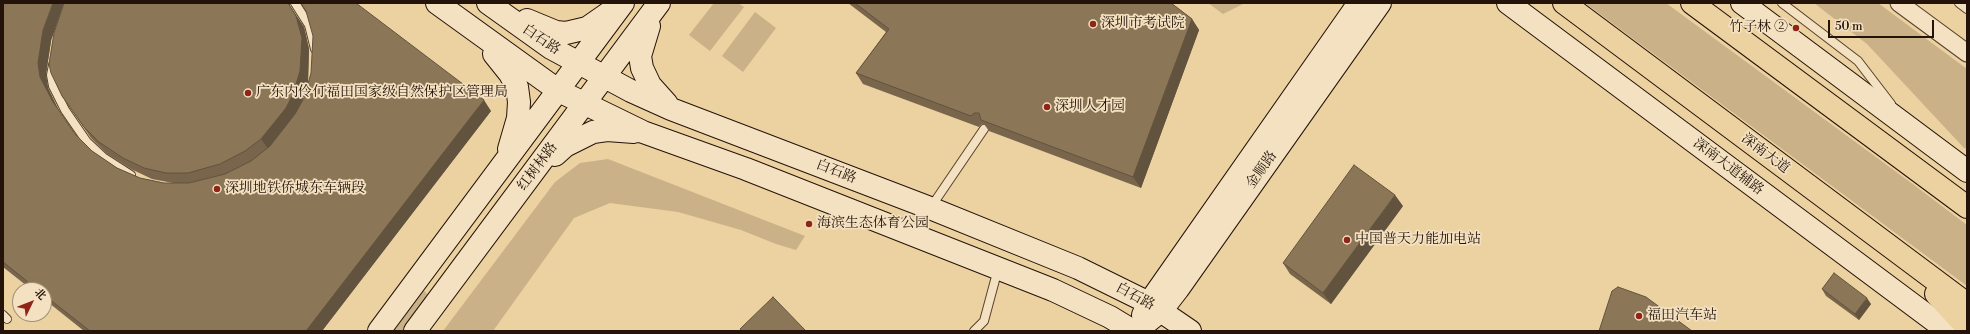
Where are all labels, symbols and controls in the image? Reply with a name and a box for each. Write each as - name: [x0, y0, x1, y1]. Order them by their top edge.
- scale bar: [1830, 12, 1936, 38]
- place label: 深圳市考试院: [1101, 16, 1185, 32]
- marker: 深圳市考试院: [1088, 19, 1098, 29]
- text: 50 m: [1835, 19, 1863, 34]
- place label: 竹子林 ②: [1729, 20, 1788, 36]
- street label: 白石路: [519, 21, 563, 59]
- marker: 竹子林 ②: [1791, 23, 1801, 33]
- place label: 广东内伶仃福田国家级自然保护区管理局: [256, 85, 508, 101]
- marker: 广东内伶仃福田国家级自然保护区管理局: [243, 88, 253, 98]
- place label: 深圳人才园: [1055, 99, 1125, 115]
- marker: 深圳人才园: [1042, 102, 1052, 112]
- street label: 深南大道: [1738, 130, 1792, 178]
- street label: 深南大道辅路: [1689, 135, 1767, 199]
- street label: 红树林路: [514, 140, 562, 194]
- street label: 金顺路: [1243, 148, 1281, 192]
- street label: 白石路: [813, 157, 859, 187]
- place label: 深圳地铁侨城东车辆段: [225, 181, 365, 197]
- marker: 深圳地铁侨城东车辆段: [212, 184, 222, 194]
- place label: 海滨生态体育公园: [817, 216, 929, 232]
- marker: 海滨生态体育公园: [804, 219, 814, 229]
- place label: 中国普天力能加电站: [1355, 232, 1481, 248]
- marker: 中国普天力能加电站: [1342, 235, 1352, 245]
- street label: 白石路: [1113, 280, 1157, 314]
- north arrow: [12, 282, 52, 322]
- text: 北: [31, 286, 49, 303]
- place label: 福田汽车站: [1647, 308, 1717, 324]
- marker: 福田汽车站: [1634, 311, 1644, 321]

